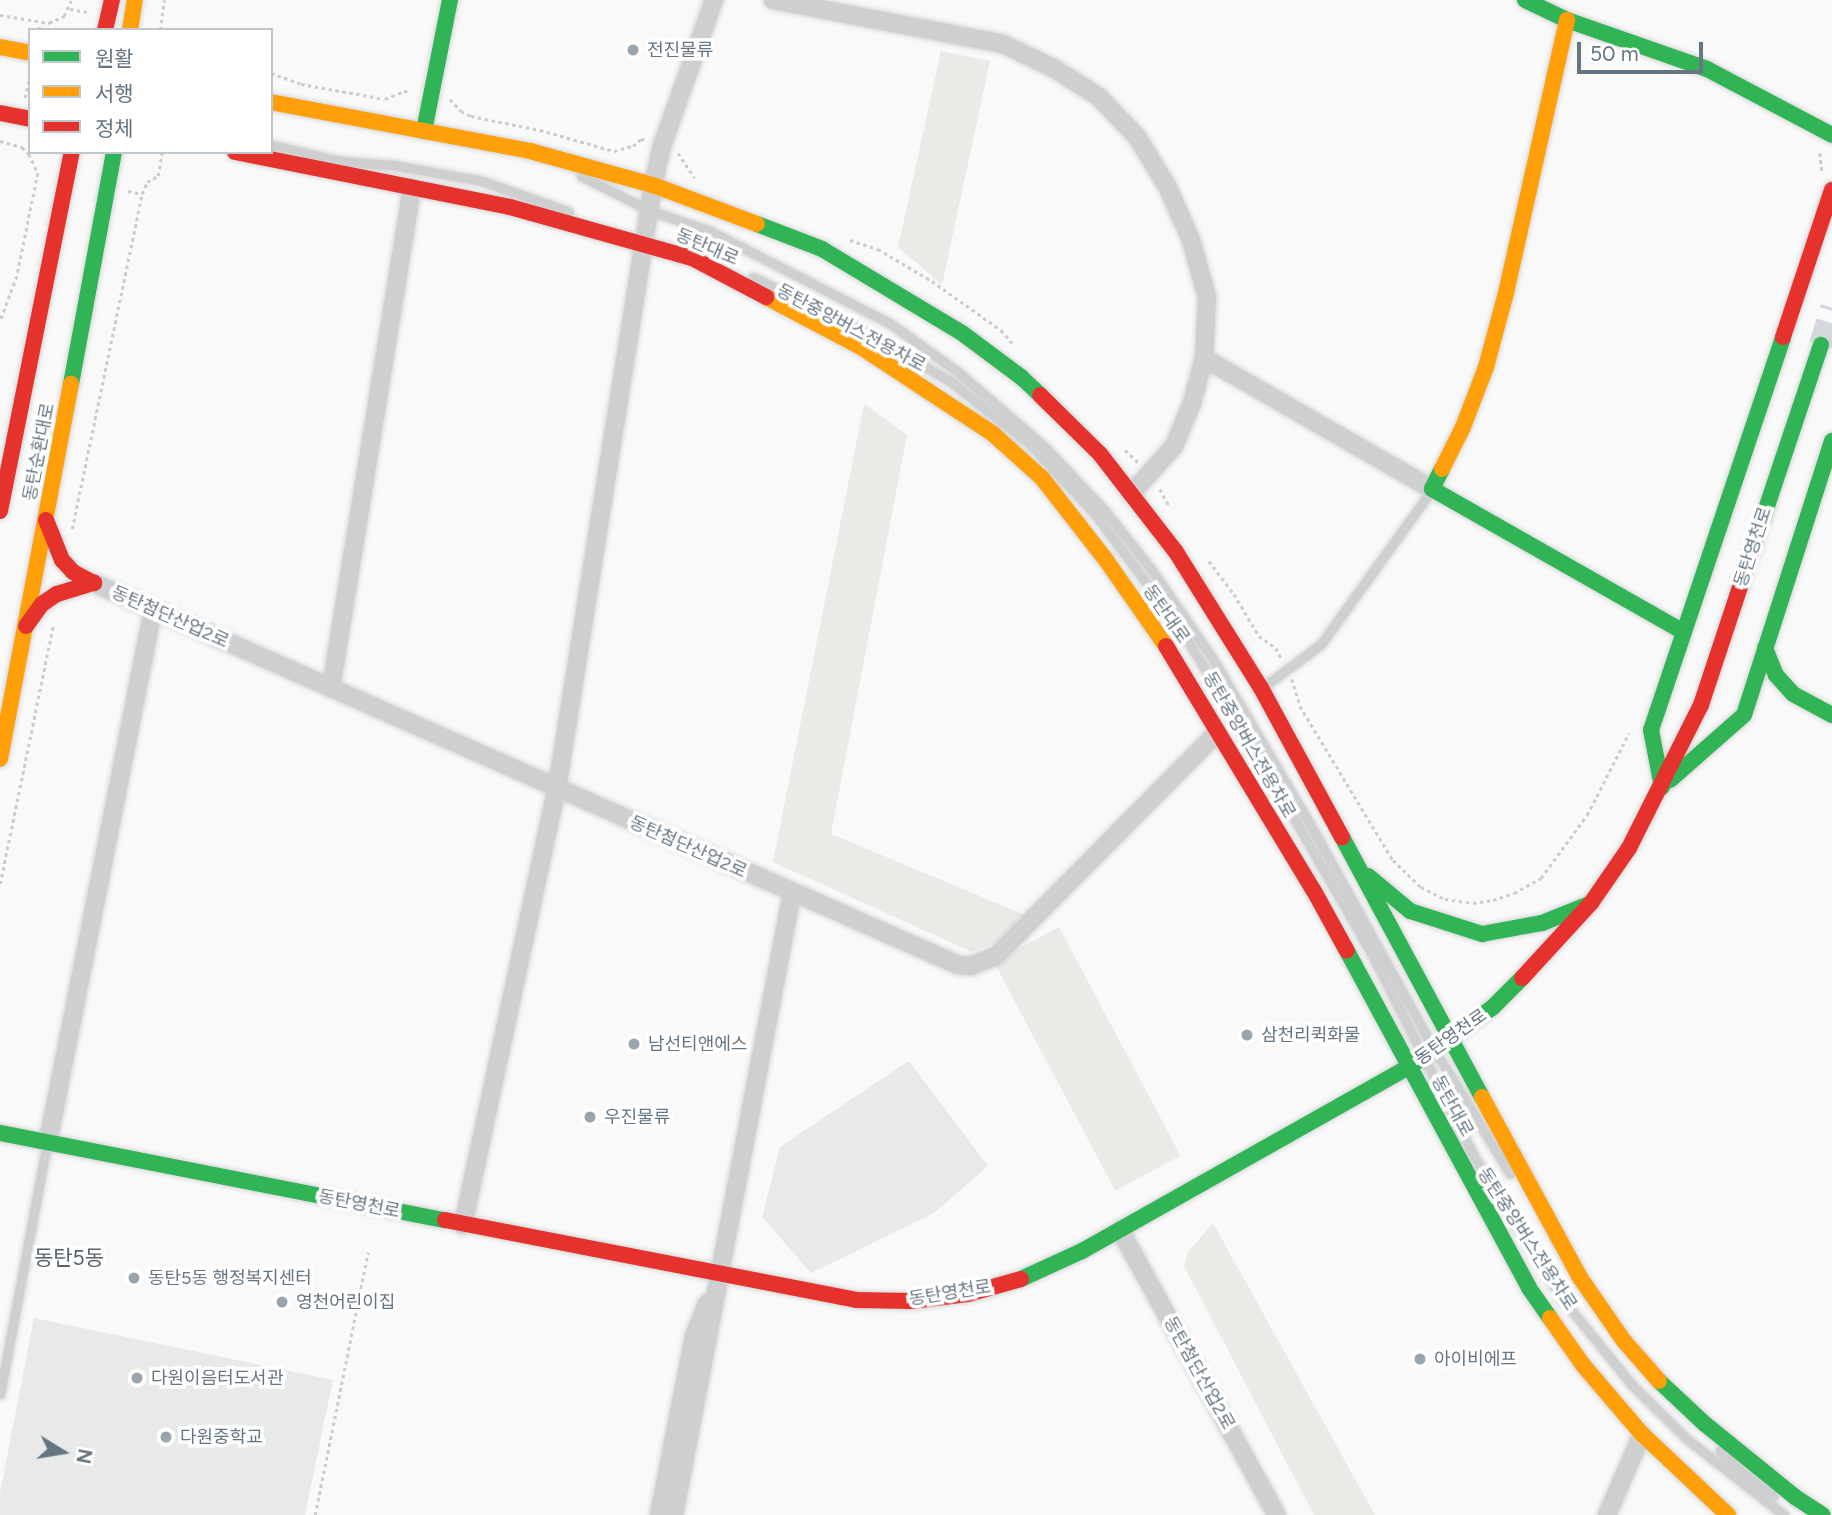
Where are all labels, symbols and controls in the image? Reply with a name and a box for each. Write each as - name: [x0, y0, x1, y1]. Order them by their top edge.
- legend: [28, 28, 273, 154]
- scale bar: [1580, 28, 1706, 72]
- place label: 전진물류: [647, 39, 713, 61]
- text: 50 m: [1590, 41, 1639, 66]
- marker: 전진물류: [625, 42, 641, 58]
- text: 원활: [95, 46, 134, 71]
- text: 서행: [95, 81, 134, 106]
- text: 정체: [95, 116, 134, 141]
- street label: 동탄대로: [672, 224, 742, 270]
- street label: 동탄중앙버스전용차로: [773, 280, 929, 376]
- street label: 동탄순환대로: [19, 401, 59, 503]
- street label: 동탄영천로: [1730, 504, 1776, 590]
- street label: 동탄대로: [1138, 581, 1194, 647]
- street label: 동탄첨단산업2로: [108, 582, 232, 652]
- street label: 동탄중앙버스전용차로: [1198, 668, 1300, 822]
- street label: 동탄첨단산업2로: [626, 812, 750, 882]
- street label: 동탄영천로: [1411, 1004, 1491, 1070]
- place label: 삼천리퀵화물: [1261, 1024, 1360, 1046]
- marker: 삼천리퀵화물: [1239, 1027, 1255, 1043]
- place label: 남선티앤에스: [648, 1033, 747, 1055]
- marker: 남선티앤에스: [626, 1036, 642, 1052]
- street label: 동탄대로: [1426, 1072, 1478, 1140]
- place label: 우진물류: [604, 1106, 670, 1128]
- marker: 우진물류: [582, 1109, 598, 1125]
- street label: 동탄중앙버스전용차로: [1473, 1164, 1581, 1314]
- street label: 동탄영천로: [316, 1185, 402, 1223]
- district label: 동탄5동: [34, 1245, 104, 1271]
- place label: 동탄5동 행정복지센터: [148, 1267, 312, 1289]
- marker: 동탄5동 행정복지센터: [126, 1270, 142, 1286]
- street label: 동탄영천로: [907, 1276, 993, 1310]
- place label: 영천어린이집: [296, 1291, 395, 1313]
- marker: 영천어린이집: [274, 1294, 290, 1310]
- street label: 동탄첨단산업2로: [1159, 1313, 1239, 1433]
- place label: 아이비에프: [1434, 1348, 1517, 1370]
- marker: 아이비에프: [1412, 1351, 1428, 1367]
- place label: 다원이음터도서관: [151, 1367, 283, 1389]
- marker: 다원이음터도서관: [129, 1370, 145, 1386]
- north arrow: [28, 1417, 98, 1487]
- place label: 다원중학교: [180, 1426, 263, 1448]
- marker: 다원중학교: [158, 1429, 174, 1445]
- text: N: [71, 1447, 97, 1466]

